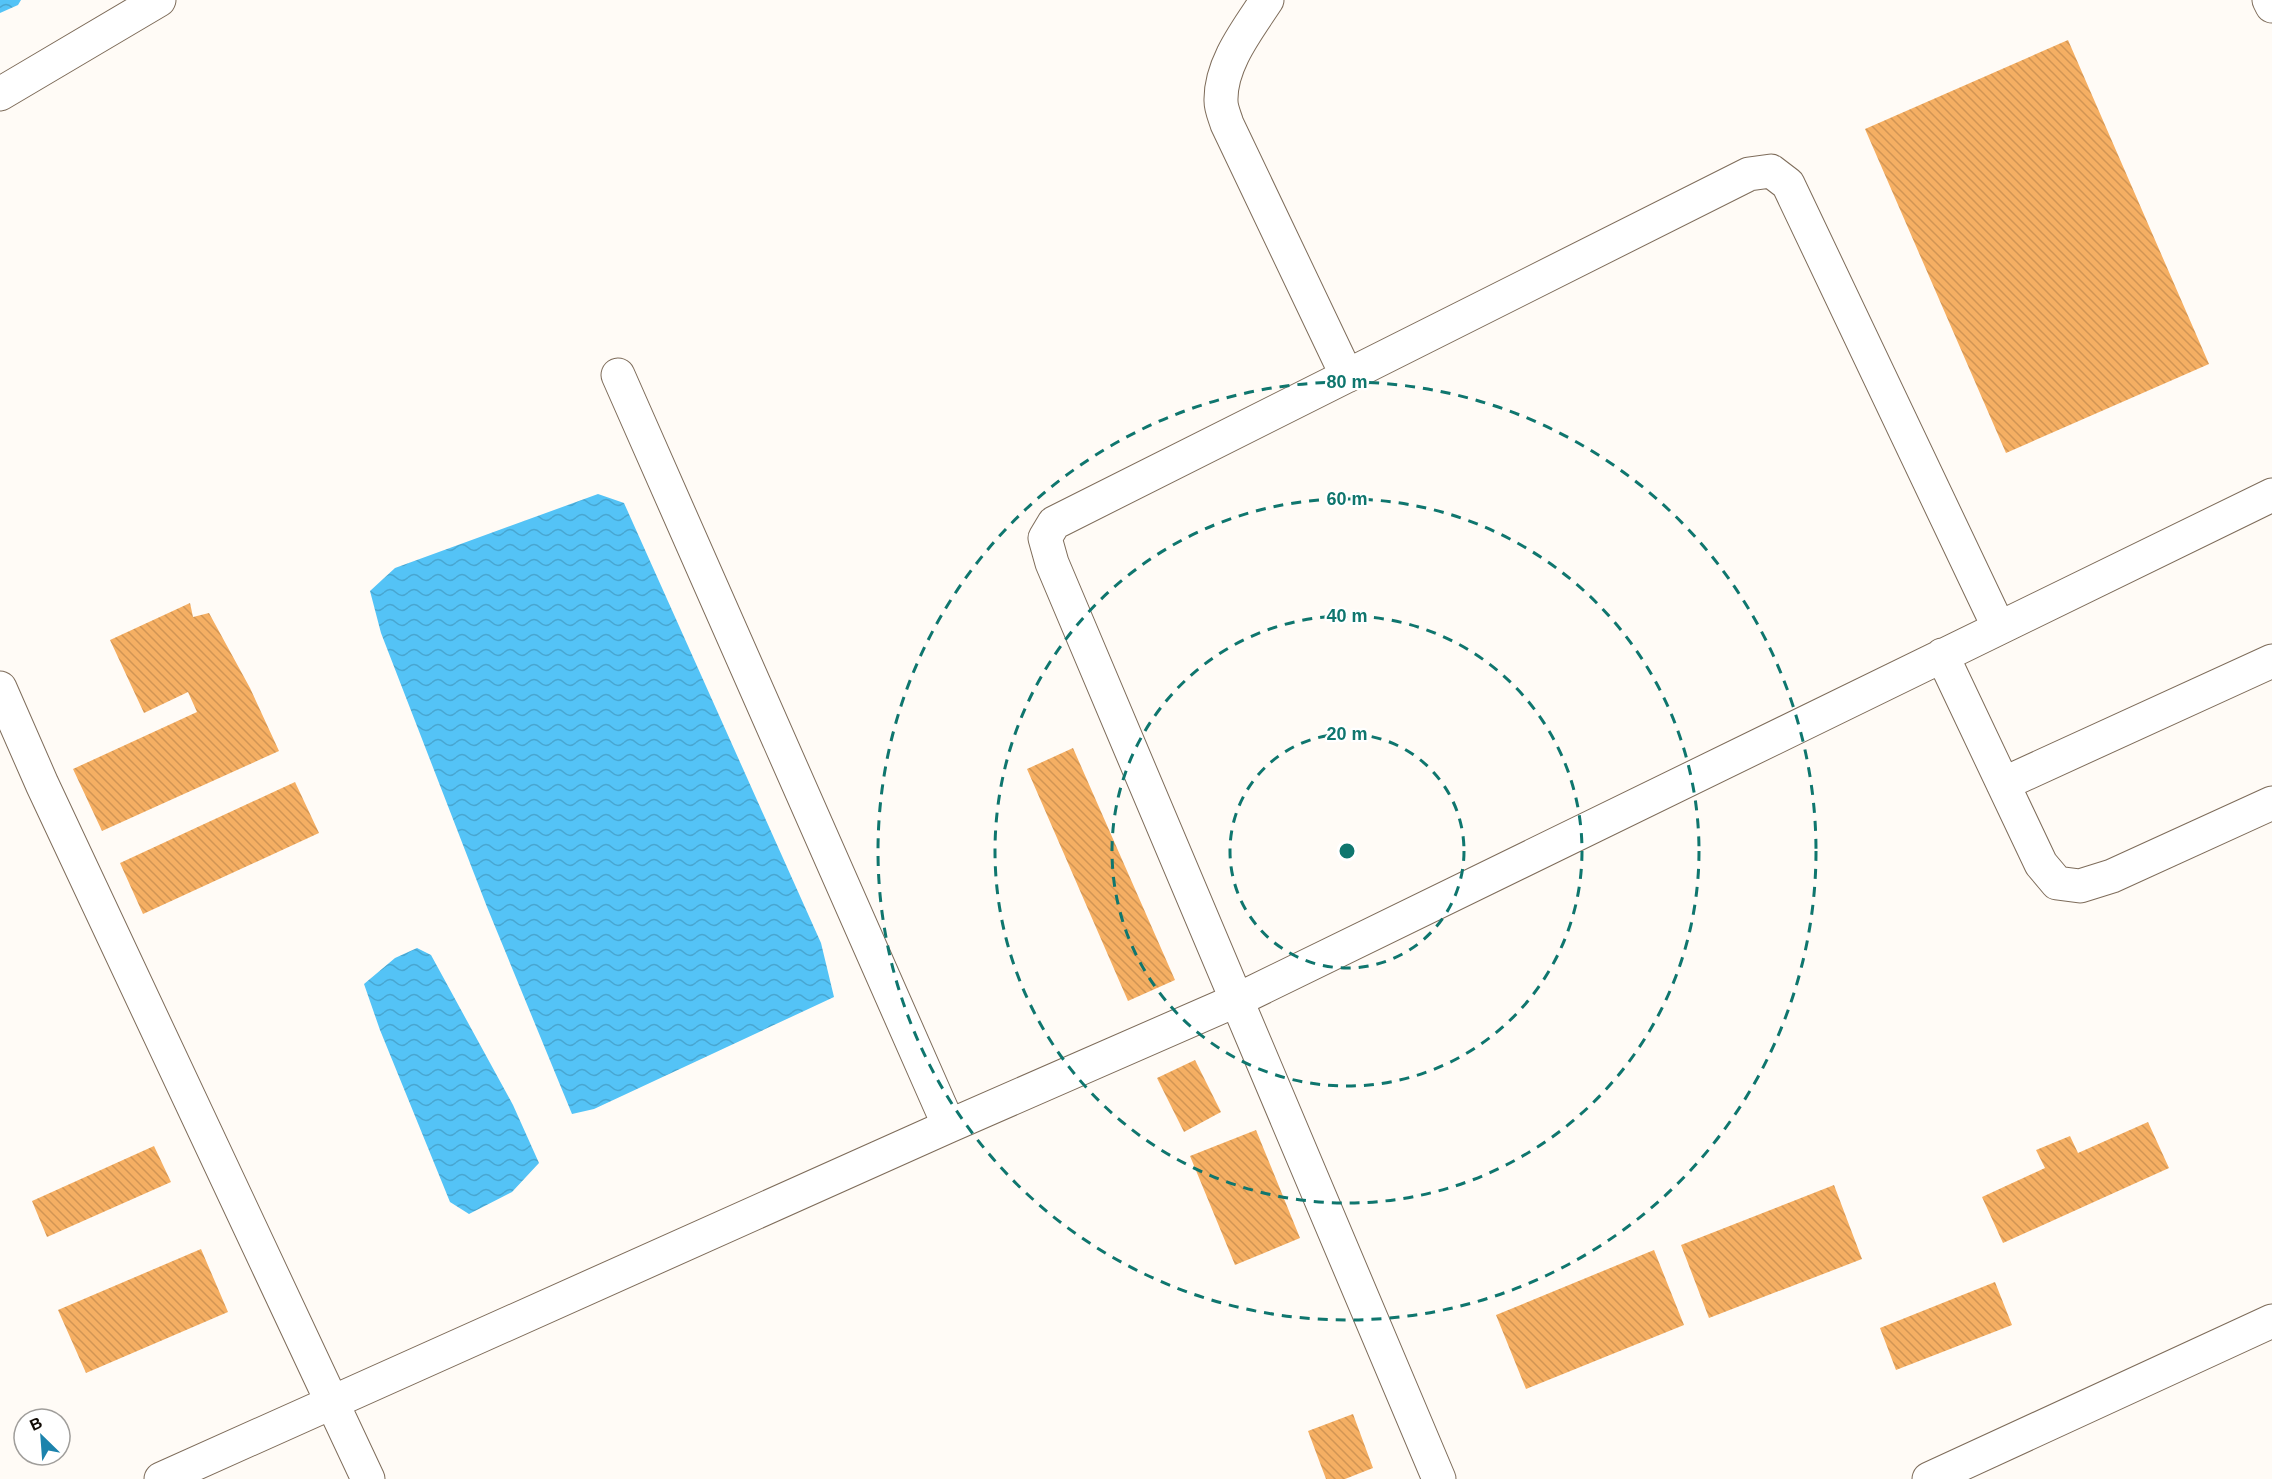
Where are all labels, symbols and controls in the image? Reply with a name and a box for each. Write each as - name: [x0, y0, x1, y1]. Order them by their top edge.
- text: 80 m: [1326, 372, 1368, 392]
- text: 60 m: [1326, 489, 1368, 509]
- text: 40 m: [1326, 606, 1368, 626]
- text: 20 m: [1326, 724, 1368, 744]
- centre of rings: [1337, 841, 1357, 861]
- north arrow: [12, 1407, 72, 1467]
- text: B: [27, 1414, 45, 1434]

